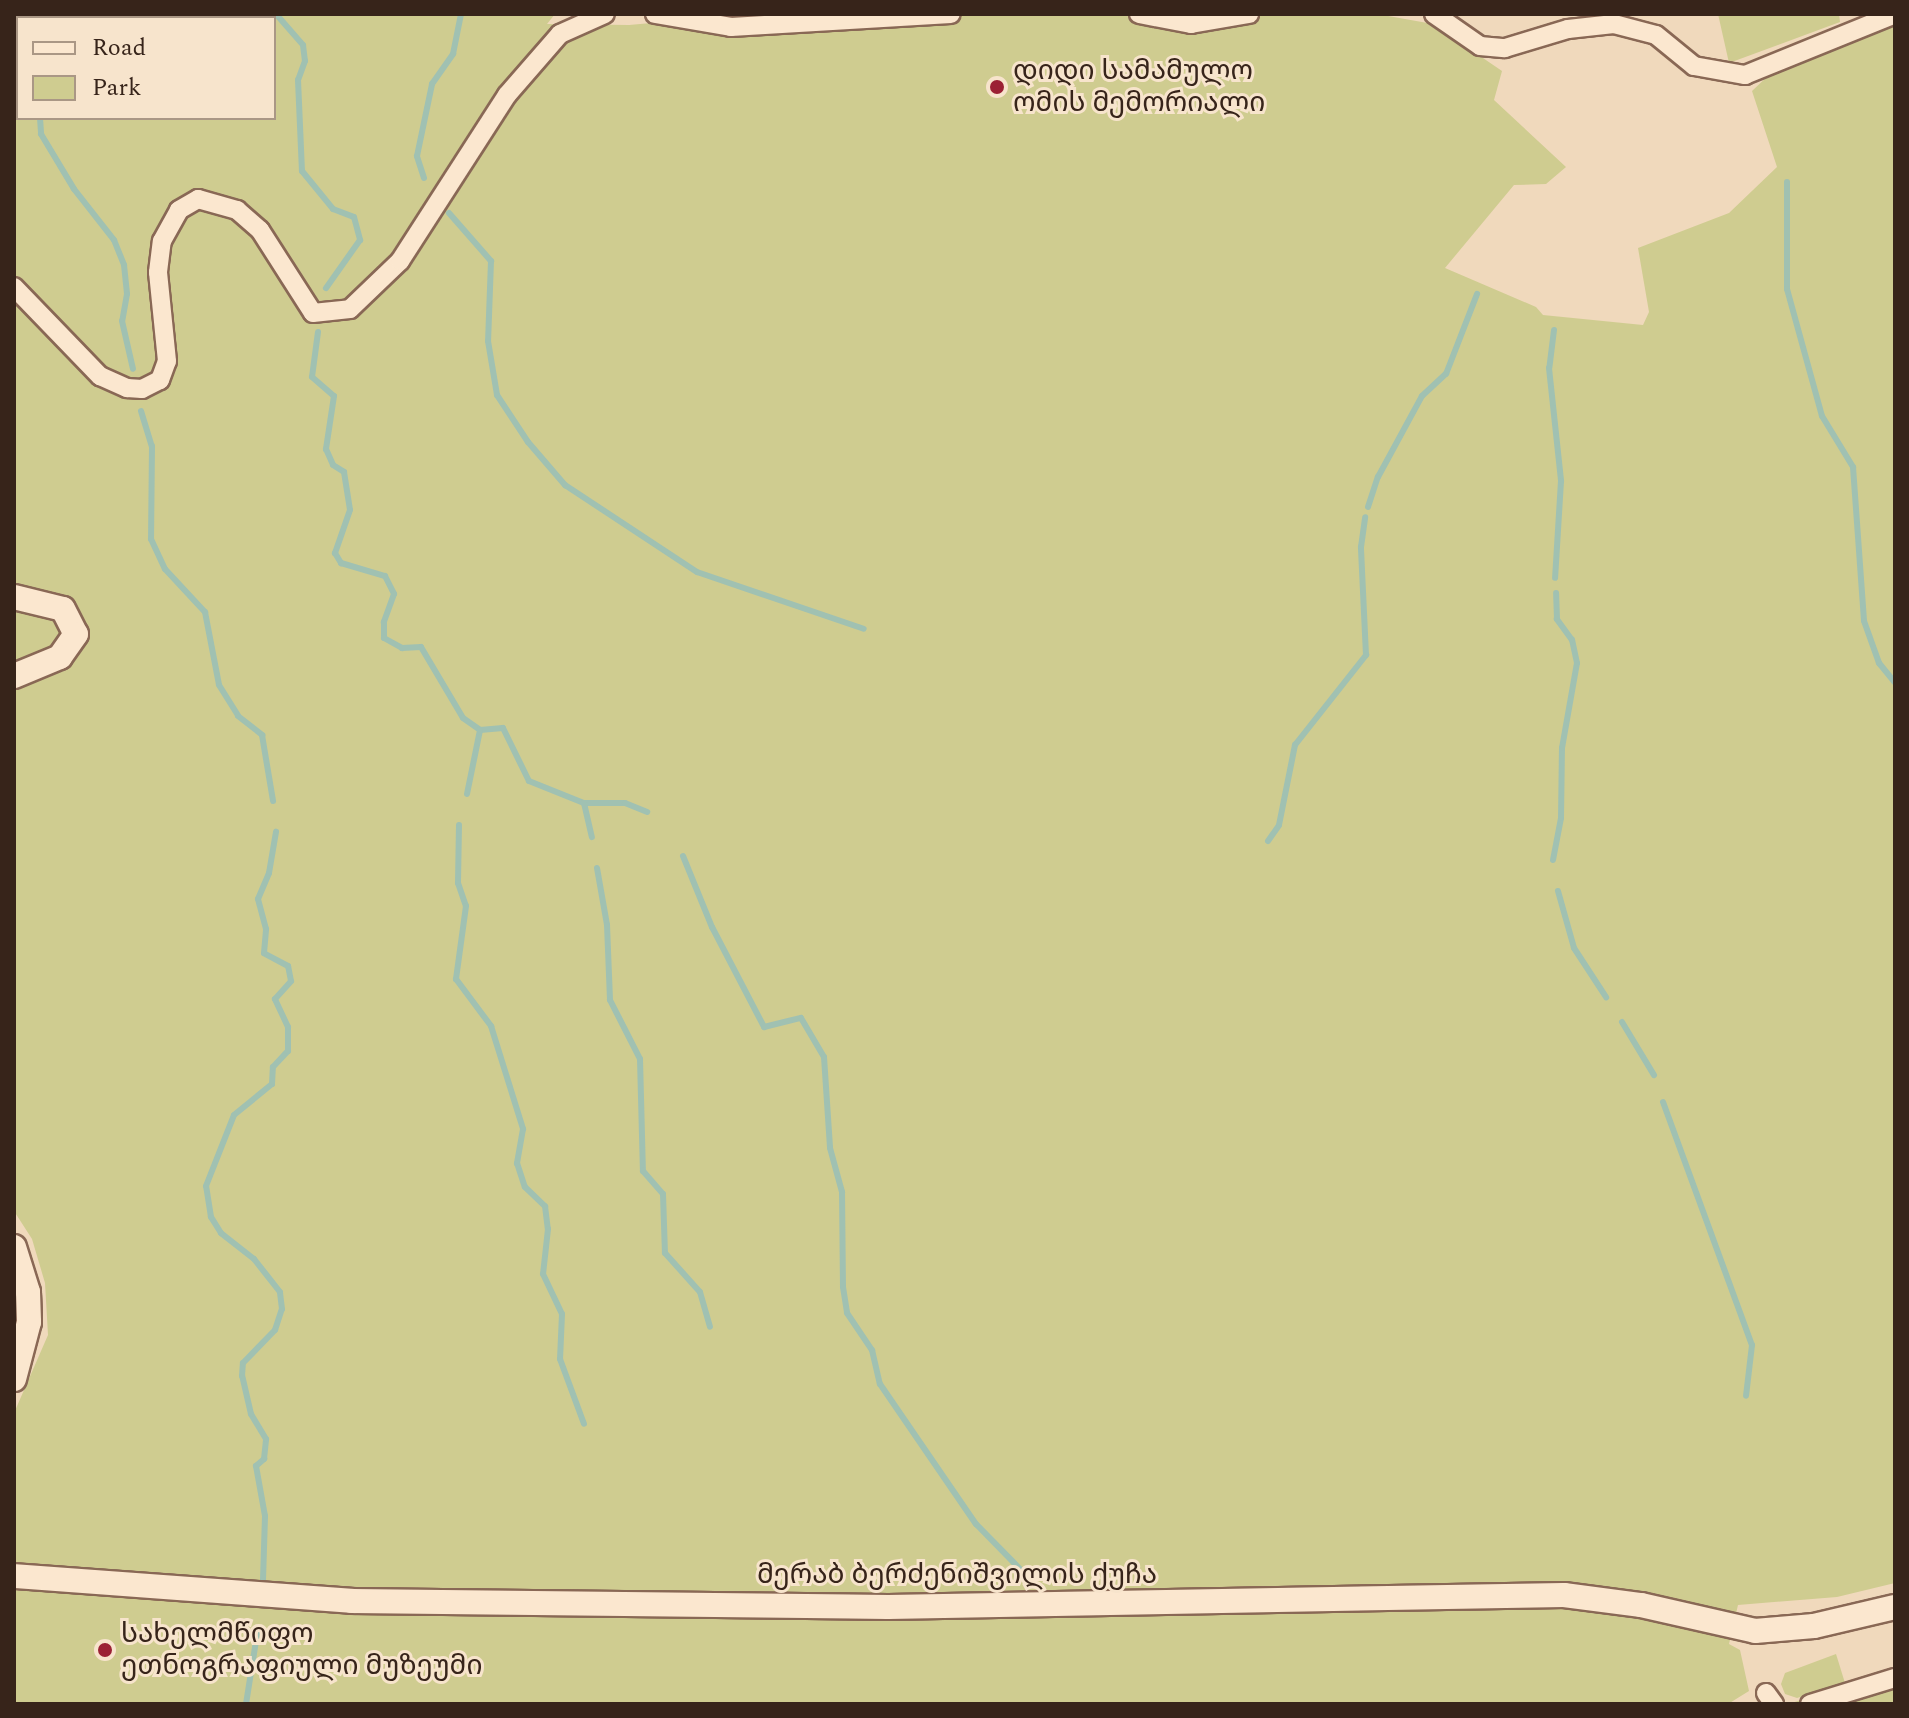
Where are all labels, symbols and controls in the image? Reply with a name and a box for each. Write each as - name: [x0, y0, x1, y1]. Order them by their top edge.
- legend: [16, 16, 276, 120]
- text: Road: [92, 30, 146, 66]
- place label: დიდი სამამულო ომის მემორიალი: [1013, 54, 1265, 120]
- text: Park: [92, 70, 142, 106]
- marker: დიდი სამამულო ომის მემორიალი: [988, 78, 1006, 96]
- street label: მერაბ ბერძენიშვილის ქუჩა: [757, 1558, 1157, 1592]
- place label: სახელმწიფო ეთნოგრაფიული მუზეუმი: [121, 1617, 483, 1683]
- marker: სახელმწიფო ეთნოგრაფიული მუზეუმი: [96, 1641, 114, 1659]

